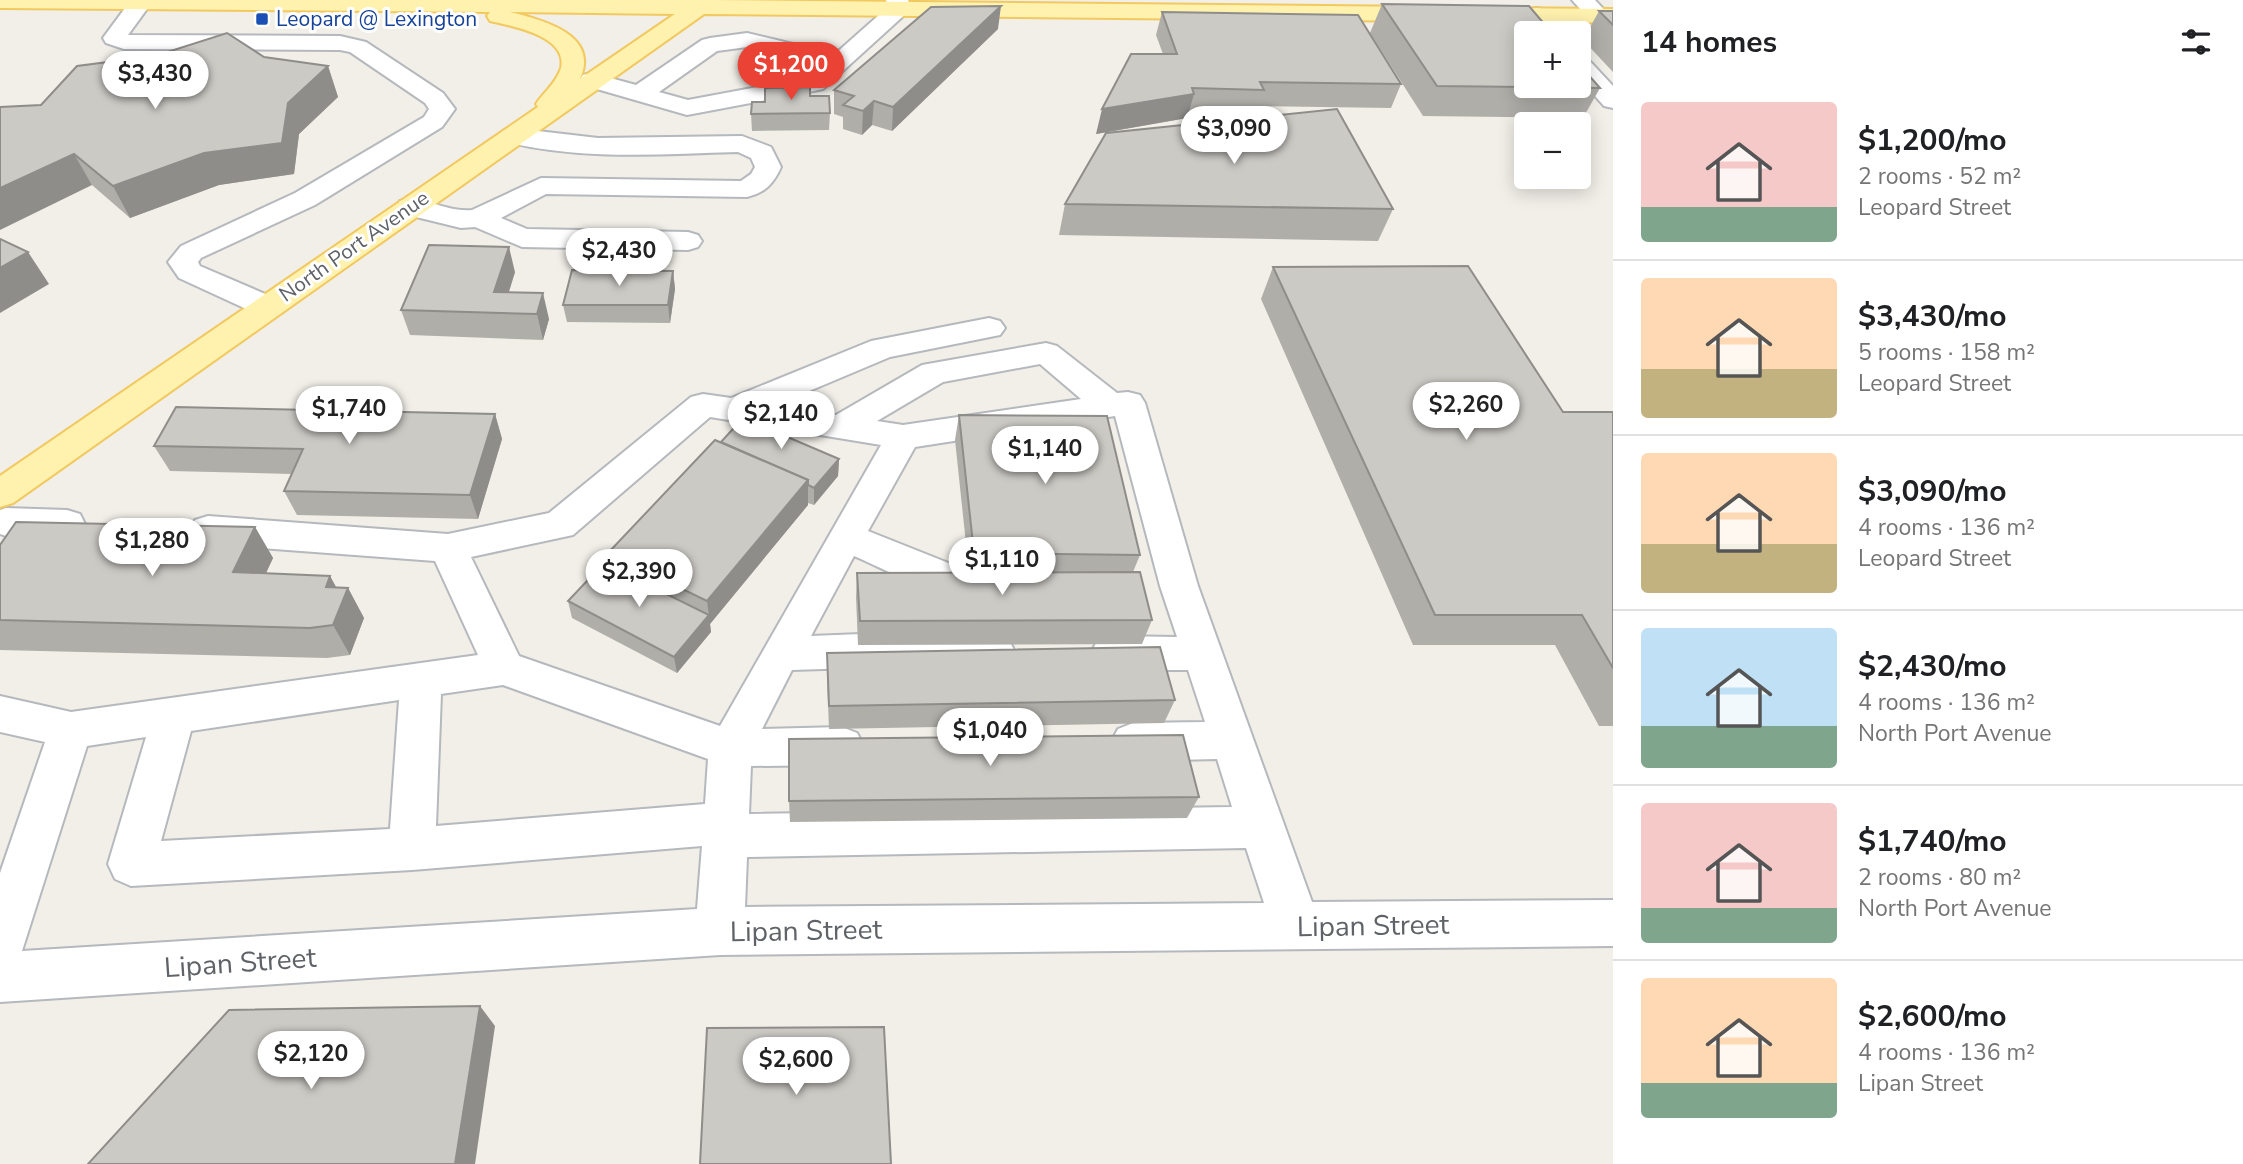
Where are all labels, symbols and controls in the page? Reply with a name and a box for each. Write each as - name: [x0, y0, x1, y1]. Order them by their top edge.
- place label: Leopard @ Lexington: [276, 5, 477, 33]
- marker: Leopard @ Lexington: [254, 11, 270, 27]
- map controls: [1514, 21, 1591, 189]
- button: +: [1514, 21, 1591, 98]
- text: 14 homes: [1641, 22, 1777, 63]
- icon: filters: [2177, 23, 2215, 61]
- pin: $1,200: [734, 42, 848, 102]
- text: $1,200: [754, 49, 828, 80]
- pin: $3,430: [98, 52, 212, 111]
- text: $3,430: [118, 58, 192, 89]
- pin: $3,090: [1177, 106, 1291, 166]
- button: −: [1514, 112, 1591, 189]
- text: $3,090: [1197, 113, 1271, 144]
- text: $1,200/mo: [1858, 120, 2007, 161]
- icon: home: [1697, 130, 1781, 214]
- text: 2 rooms · 52 m²: [1858, 161, 2021, 192]
- street label: North Port Avenue: [274, 184, 434, 308]
- text: Leopard Street: [1858, 192, 2011, 223]
- pin: $2,430: [562, 229, 676, 288]
- text: $2,430: [582, 235, 656, 266]
- text: $3,430/mo: [1858, 296, 2007, 337]
- icon: home: [1697, 306, 1781, 390]
- text: 5 rooms · 158 m²: [1858, 337, 2035, 368]
- text: Leopard Street: [1858, 368, 2011, 399]
- pin: $2,260: [1409, 382, 1523, 442]
- pin: $1,740: [292, 386, 406, 446]
- text: $2,260: [1429, 389, 1503, 420]
- pin: $2,140: [724, 392, 838, 451]
- text: $1,740: [312, 393, 386, 424]
- text: $2,140: [744, 398, 818, 429]
- pin: $1,140: [988, 426, 1102, 486]
- text: $1,140: [1008, 433, 1082, 464]
- text: $3,090/mo: [1858, 471, 2007, 512]
- icon: home: [1697, 481, 1781, 565]
- text: 4 rooms · 136 m²: [1858, 512, 2035, 543]
- pin: $1,280: [95, 518, 209, 578]
- text: $1,280: [115, 525, 189, 556]
- pin: $1,110: [945, 538, 1059, 597]
- text: Leopard Street: [1858, 543, 2011, 574]
- text: $1,110: [965, 544, 1039, 575]
- pin: $2,390: [582, 550, 696, 609]
- text: $2,390: [602, 556, 676, 587]
- text: $2,430/mo: [1858, 646, 2007, 687]
- icon: home: [1697, 656, 1781, 740]
- text: 4 rooms · 136 m²: [1858, 687, 2035, 718]
- pin: $1,040: [933, 708, 1047, 768]
- text: $1,040: [953, 715, 1027, 746]
- text: North Port Avenue: [1858, 718, 2052, 749]
- text: $1,740/mo: [1858, 821, 2007, 862]
- icon: home: [1697, 831, 1781, 915]
- text: 2 rooms · 80 m²: [1858, 862, 2021, 893]
- text: North Port Avenue: [1858, 893, 2052, 924]
- street label: Lipan Street: [1297, 906, 1450, 946]
- street label: Lipan Street: [730, 911, 883, 951]
- street label: Lipan Street: [163, 939, 318, 987]
- text: $2,600/mo: [1858, 996, 2007, 1037]
- icon: home: [1697, 1006, 1781, 1090]
- pin: $2,120: [254, 1032, 368, 1091]
- text: 4 rooms · 136 m²: [1858, 1037, 2035, 1068]
- text: $2,120: [274, 1038, 348, 1069]
- pin: $2,600: [739, 1038, 853, 1097]
- text: $2,600: [759, 1044, 833, 1075]
- text: Lipan Street: [1858, 1068, 1983, 1099]

